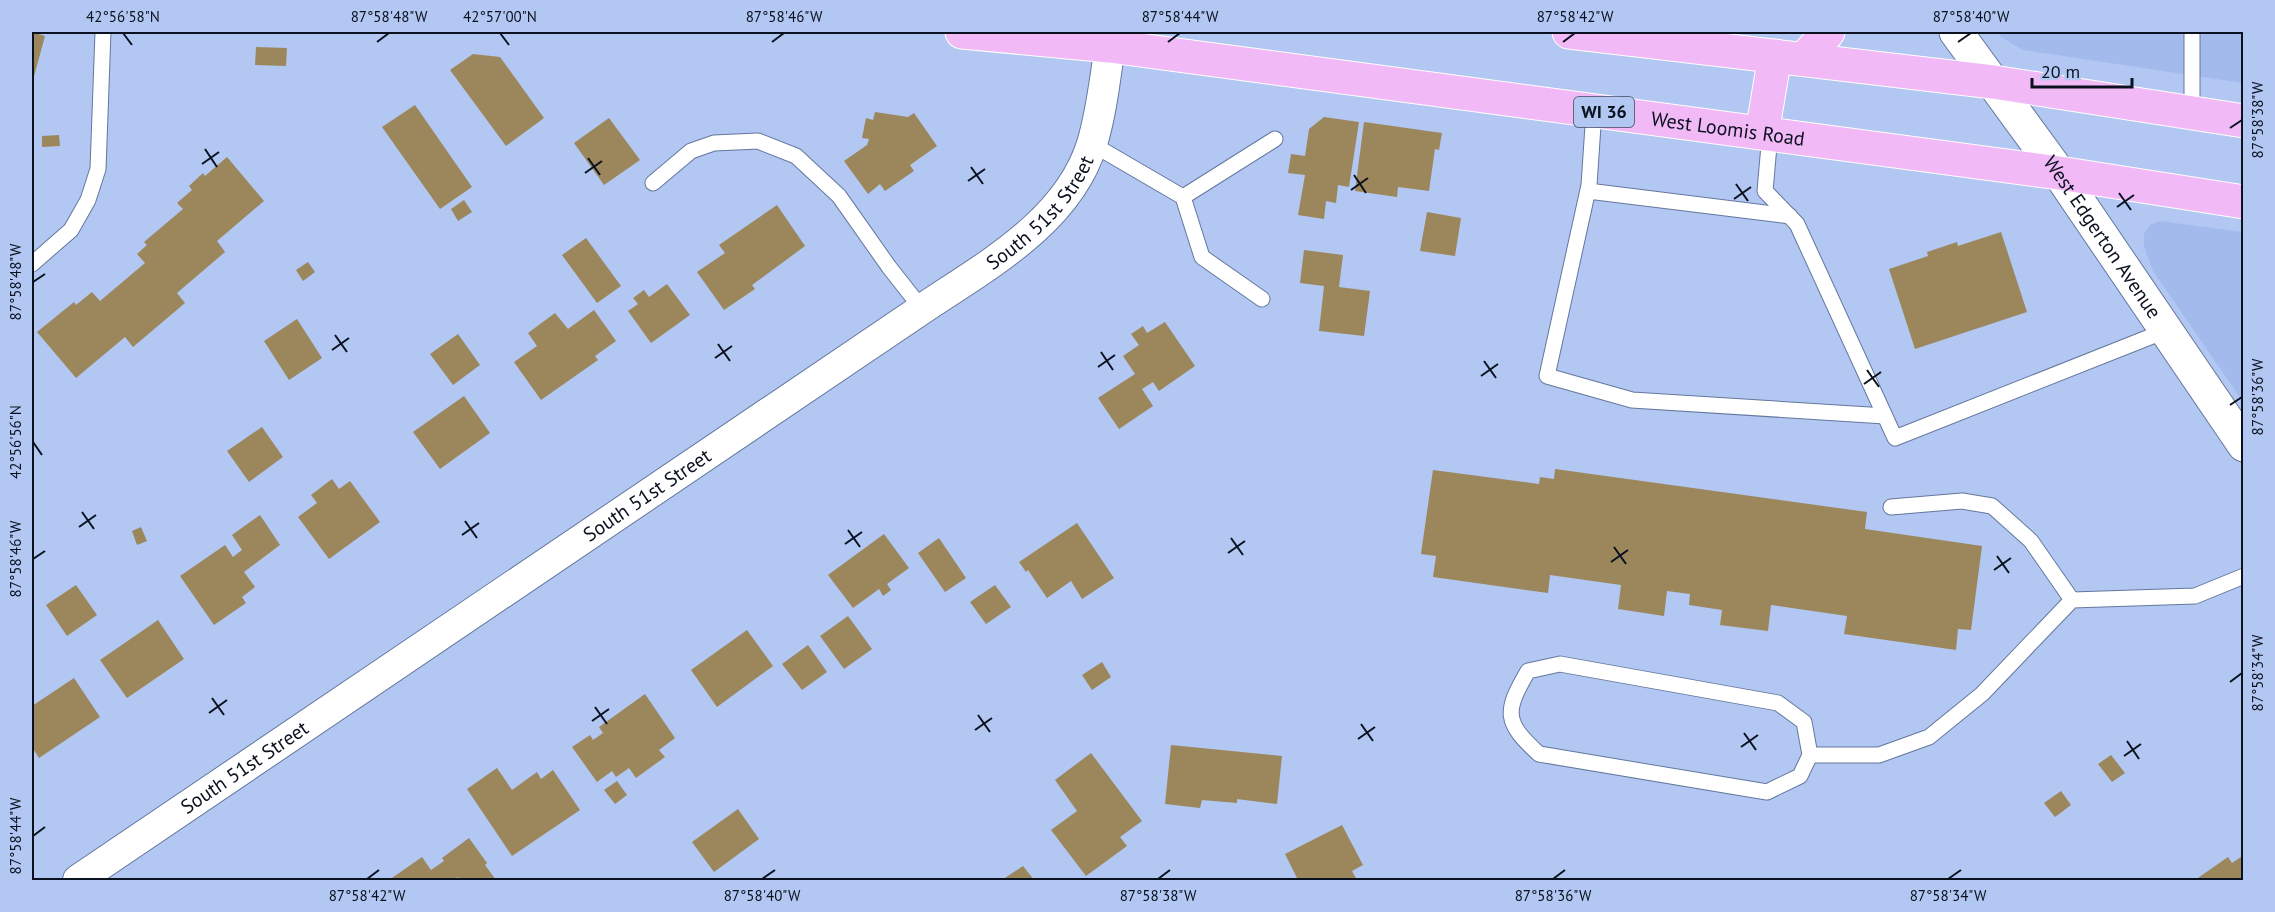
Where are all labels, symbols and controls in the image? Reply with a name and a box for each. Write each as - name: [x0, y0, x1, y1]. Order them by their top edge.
- text: 42°56'58"N: [86, 7, 160, 26]
- text: 87°58'48"W: [351, 7, 428, 26]
- text: 42°57'00"N: [463, 7, 537, 26]
- text: 87°58'46"W: [746, 7, 823, 26]
- text: 87°58'44"W: [1142, 7, 1219, 26]
- text: 87°58'42"W: [1537, 7, 1614, 26]
- text: 87°58'40"W: [1933, 7, 2010, 26]
- scale bar: [2032, 51, 2132, 89]
- text: 20 m: [2041, 60, 2080, 83]
- text: 87°58'38"W: [2248, 81, 2267, 158]
- road number: WI 36: [1574, 97, 1634, 127]
- street label: West Loomis Road: [1649, 106, 1806, 152]
- street label: West Edgerton Avenue: [2038, 150, 2167, 324]
- street label: South 51st Street: [981, 151, 1099, 276]
- text: 87°58'48"W: [6, 243, 25, 320]
- text: 87°58'36"W: [2248, 358, 2267, 435]
- text: 42°56'56"N: [6, 405, 25, 479]
- street label: South 51st Street: [578, 442, 716, 547]
- text: 87°58'46"W: [6, 520, 25, 597]
- text: 87°58'34"W: [2248, 634, 2267, 711]
- street label: South 51st Street: [176, 715, 314, 820]
- text: 87°58'44"W: [6, 797, 25, 874]
- text: 87°58'42"W: [329, 886, 406, 905]
- text: 87°58'40"W: [724, 886, 801, 905]
- text: 87°58'38"W: [1120, 886, 1197, 905]
- text: 87°58'36"W: [1515, 886, 1592, 905]
- text: 87°58'34"W: [1910, 886, 1987, 905]

